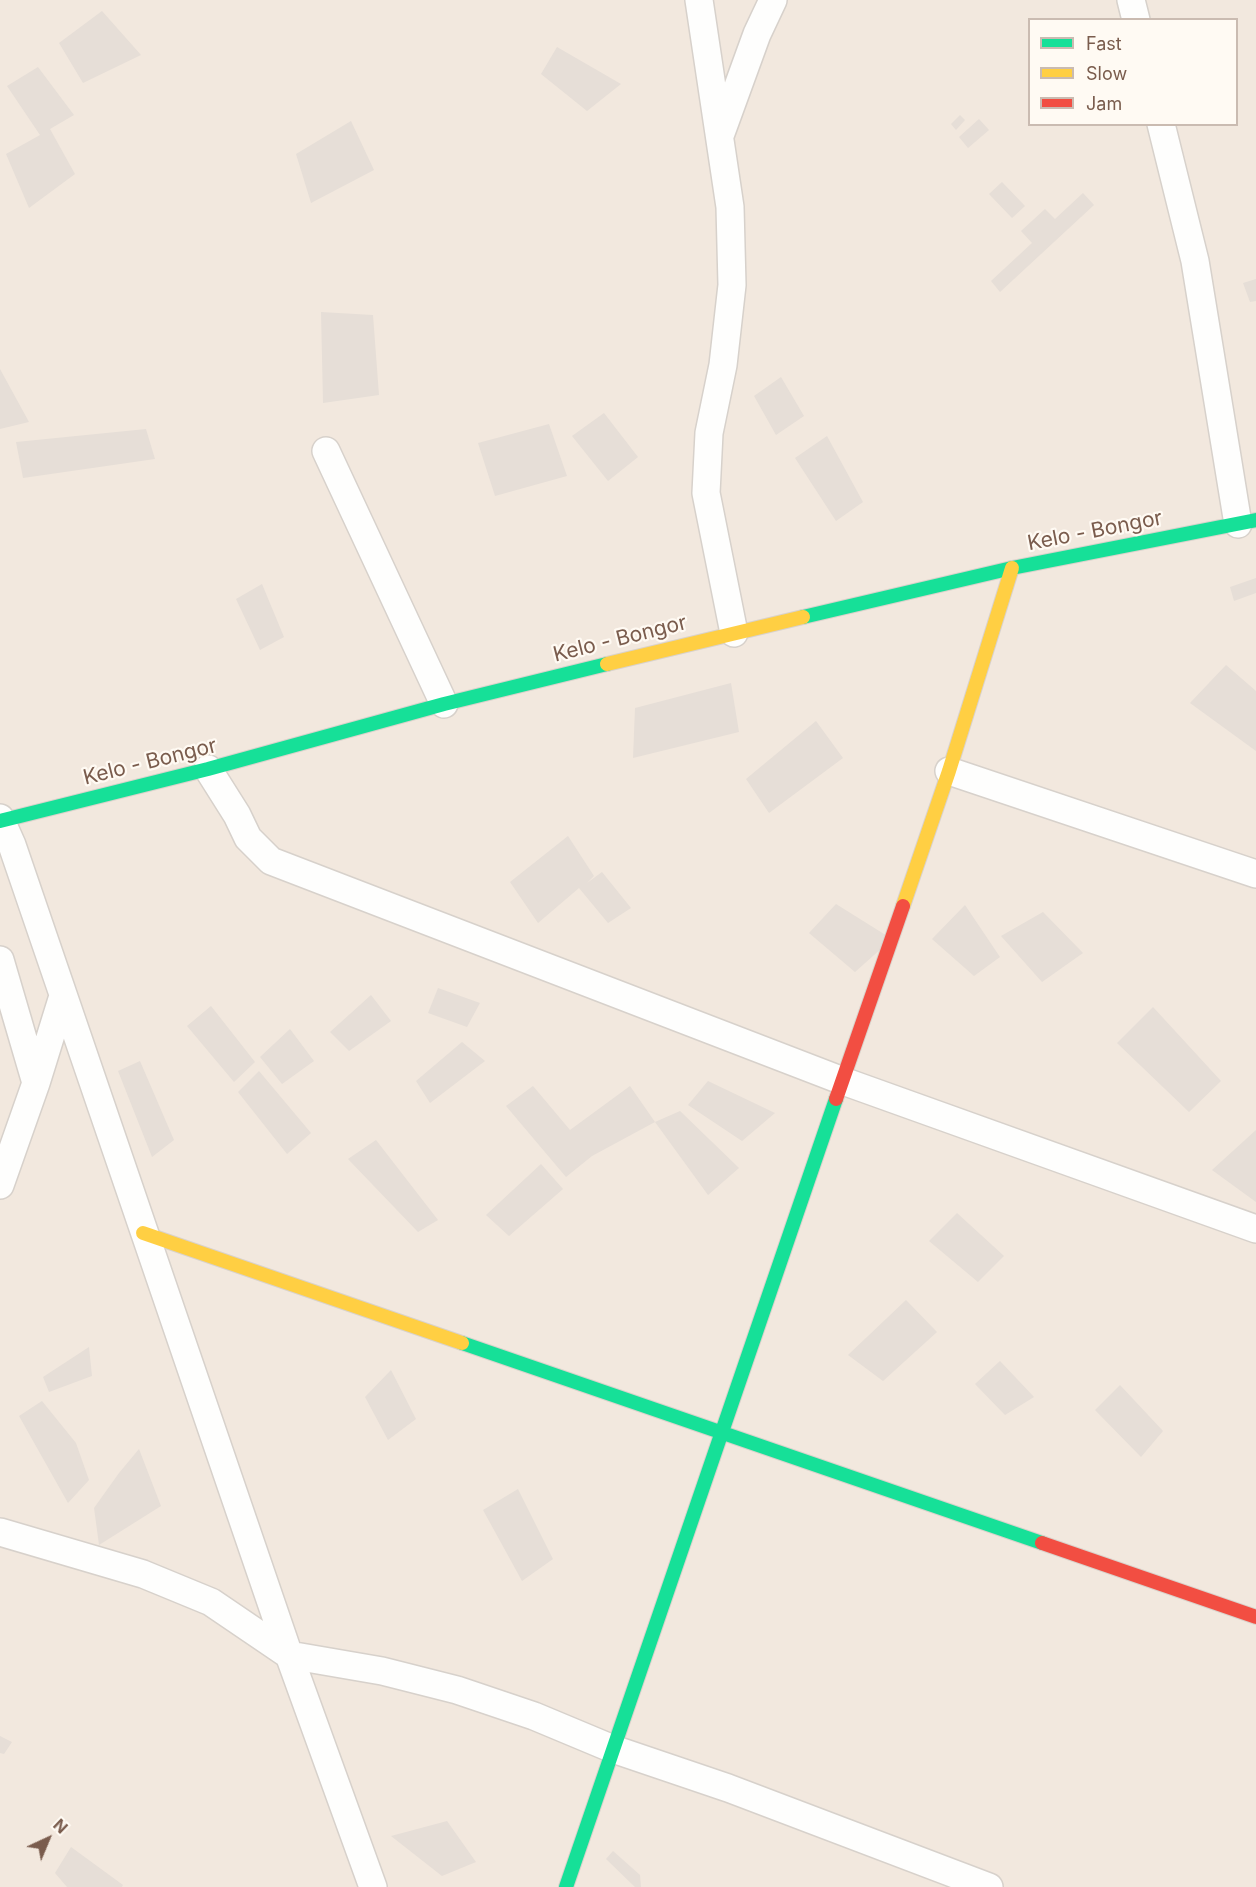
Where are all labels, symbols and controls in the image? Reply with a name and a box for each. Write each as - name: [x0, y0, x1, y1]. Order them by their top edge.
- legend: [1028, 18, 1238, 126]
- text: Fast: [1086, 33, 1122, 54]
- text: Slow: [1086, 63, 1127, 84]
- text: Jam: [1086, 93, 1122, 114]
- street label: Kelo - Bongor: [1025, 506, 1165, 556]
- street label: Kelo - Bongor: [551, 610, 689, 668]
- street label: Kelo - Bongor: [81, 733, 219, 791]
- north arrow: [18, 1809, 78, 1869]
- text: N: [49, 1815, 72, 1837]

